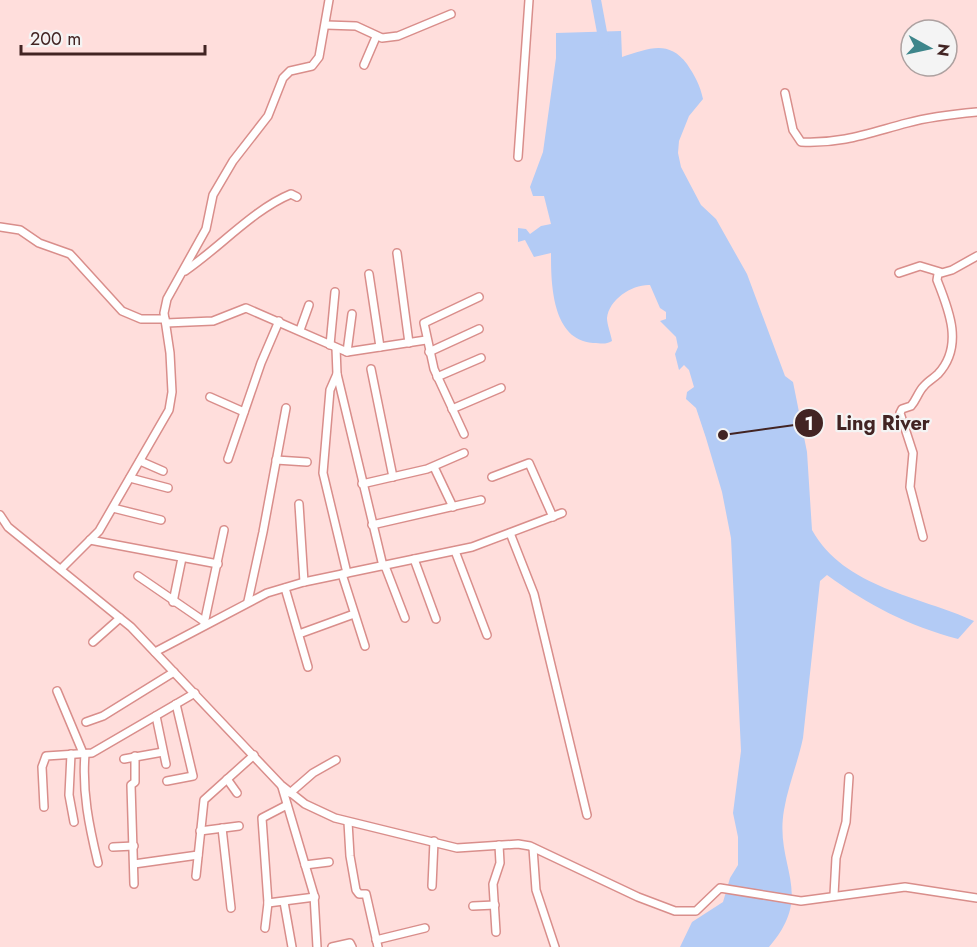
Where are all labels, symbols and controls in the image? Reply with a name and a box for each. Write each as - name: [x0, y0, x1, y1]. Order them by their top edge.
- scale bar: [21, 18, 206, 56]
- north arrow: [899, 18, 959, 78]
- text: 200 m: [30, 26, 81, 52]
- text: N: [931, 42, 956, 58]
- callout: Ling River: [794, 404, 942, 442]
- text: Ling River: [836, 409, 931, 438]
- text: 1: [804, 411, 814, 437]

